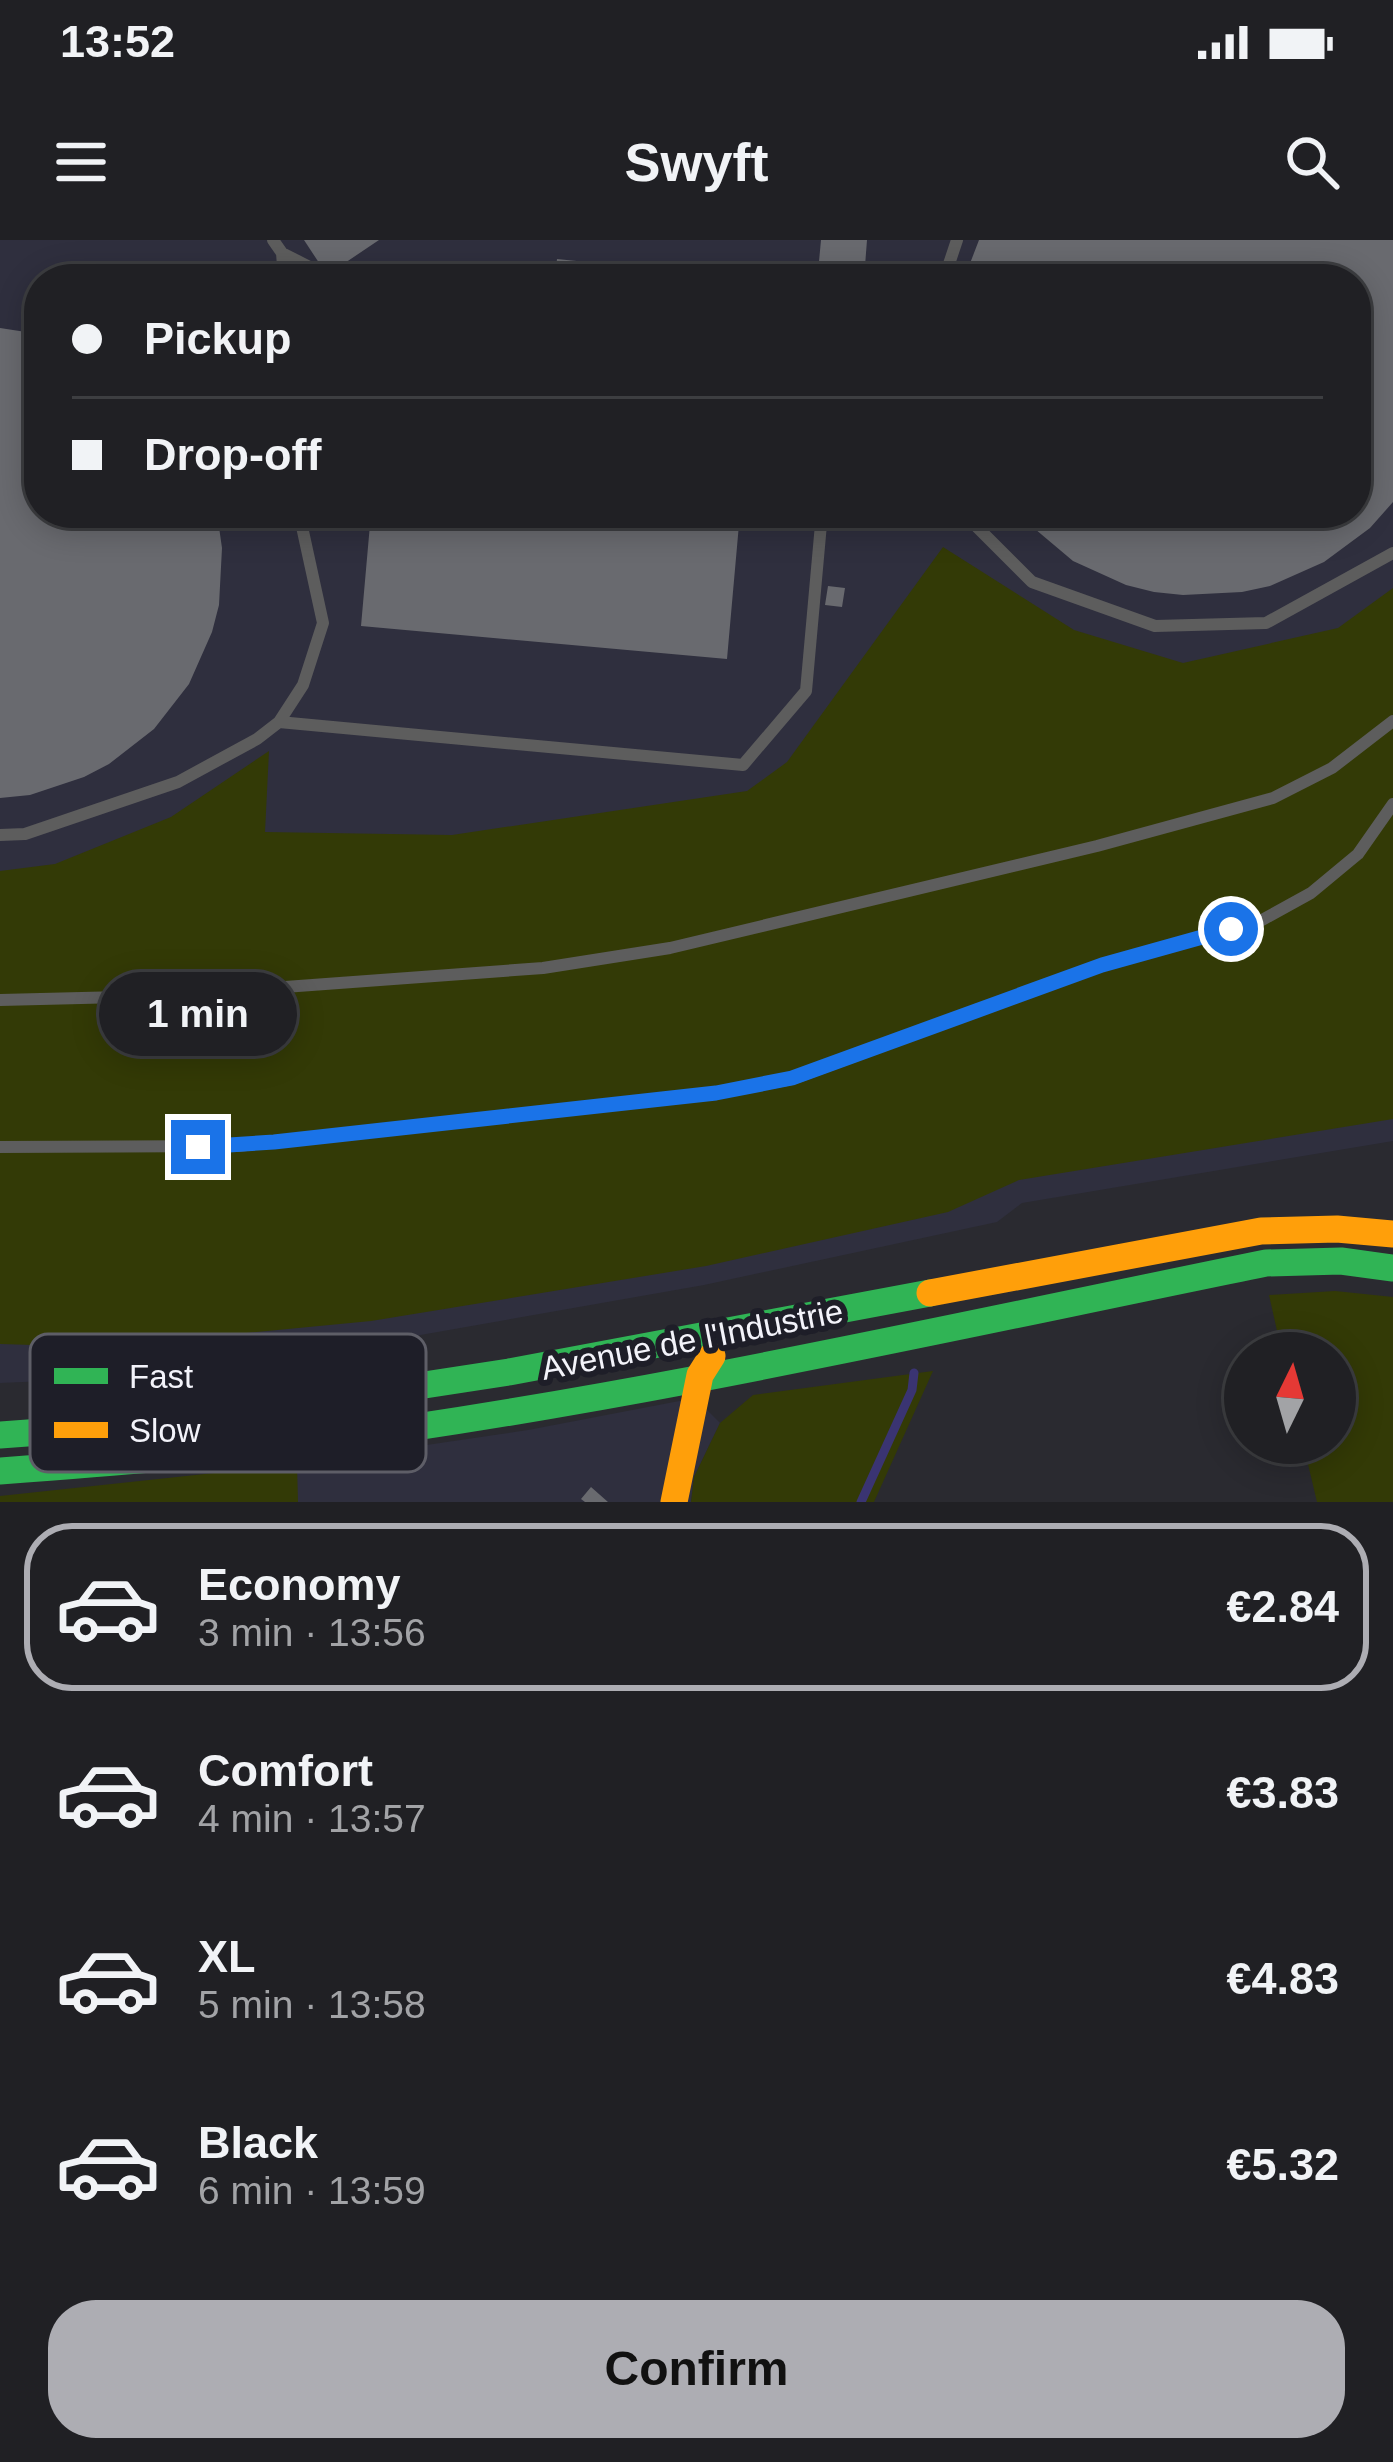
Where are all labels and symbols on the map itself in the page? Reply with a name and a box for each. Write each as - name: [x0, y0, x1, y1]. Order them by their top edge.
- route start: [1204, 902, 1258, 956]
- callout: 1 min: [99, 973, 297, 1057]
- route end: [171, 1120, 225, 1174]
- street label: Avenue de l'Industrie: [538, 1292, 846, 1387]
- north arrow: [1224, 1332, 1356, 1464]
- legend: [30, 1334, 426, 1472]
- text: Fast: [129, 1358, 193, 1395]
- text: Slow: [129, 1412, 201, 1449]

